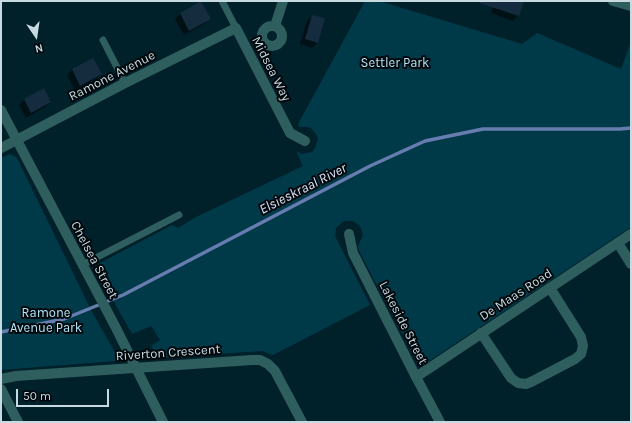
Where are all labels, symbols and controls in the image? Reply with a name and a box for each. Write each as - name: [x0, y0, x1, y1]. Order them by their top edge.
- north arrow: [16, 16, 56, 56]
- street label: Midsea Way: [248, 34, 294, 104]
- text: N: [34, 41, 44, 55]
- street label: Ramone Avenue: [66, 48, 158, 104]
- park label: Settler Park: [361, 55, 429, 71]
- water label: Elsieskraal River: [257, 160, 349, 218]
- street label: Chelsea Street: [67, 219, 121, 301]
- street label: De Maas Road: [477, 266, 555, 324]
- street label: Lakeside Street: [375, 279, 431, 367]
- park label: Ramone Avenue Park: [10, 305, 82, 336]
- street label: Riverton Crescent: [115, 342, 221, 364]
- scale bar: [18, 381, 111, 407]
- text: 50 m: [23, 389, 51, 403]

